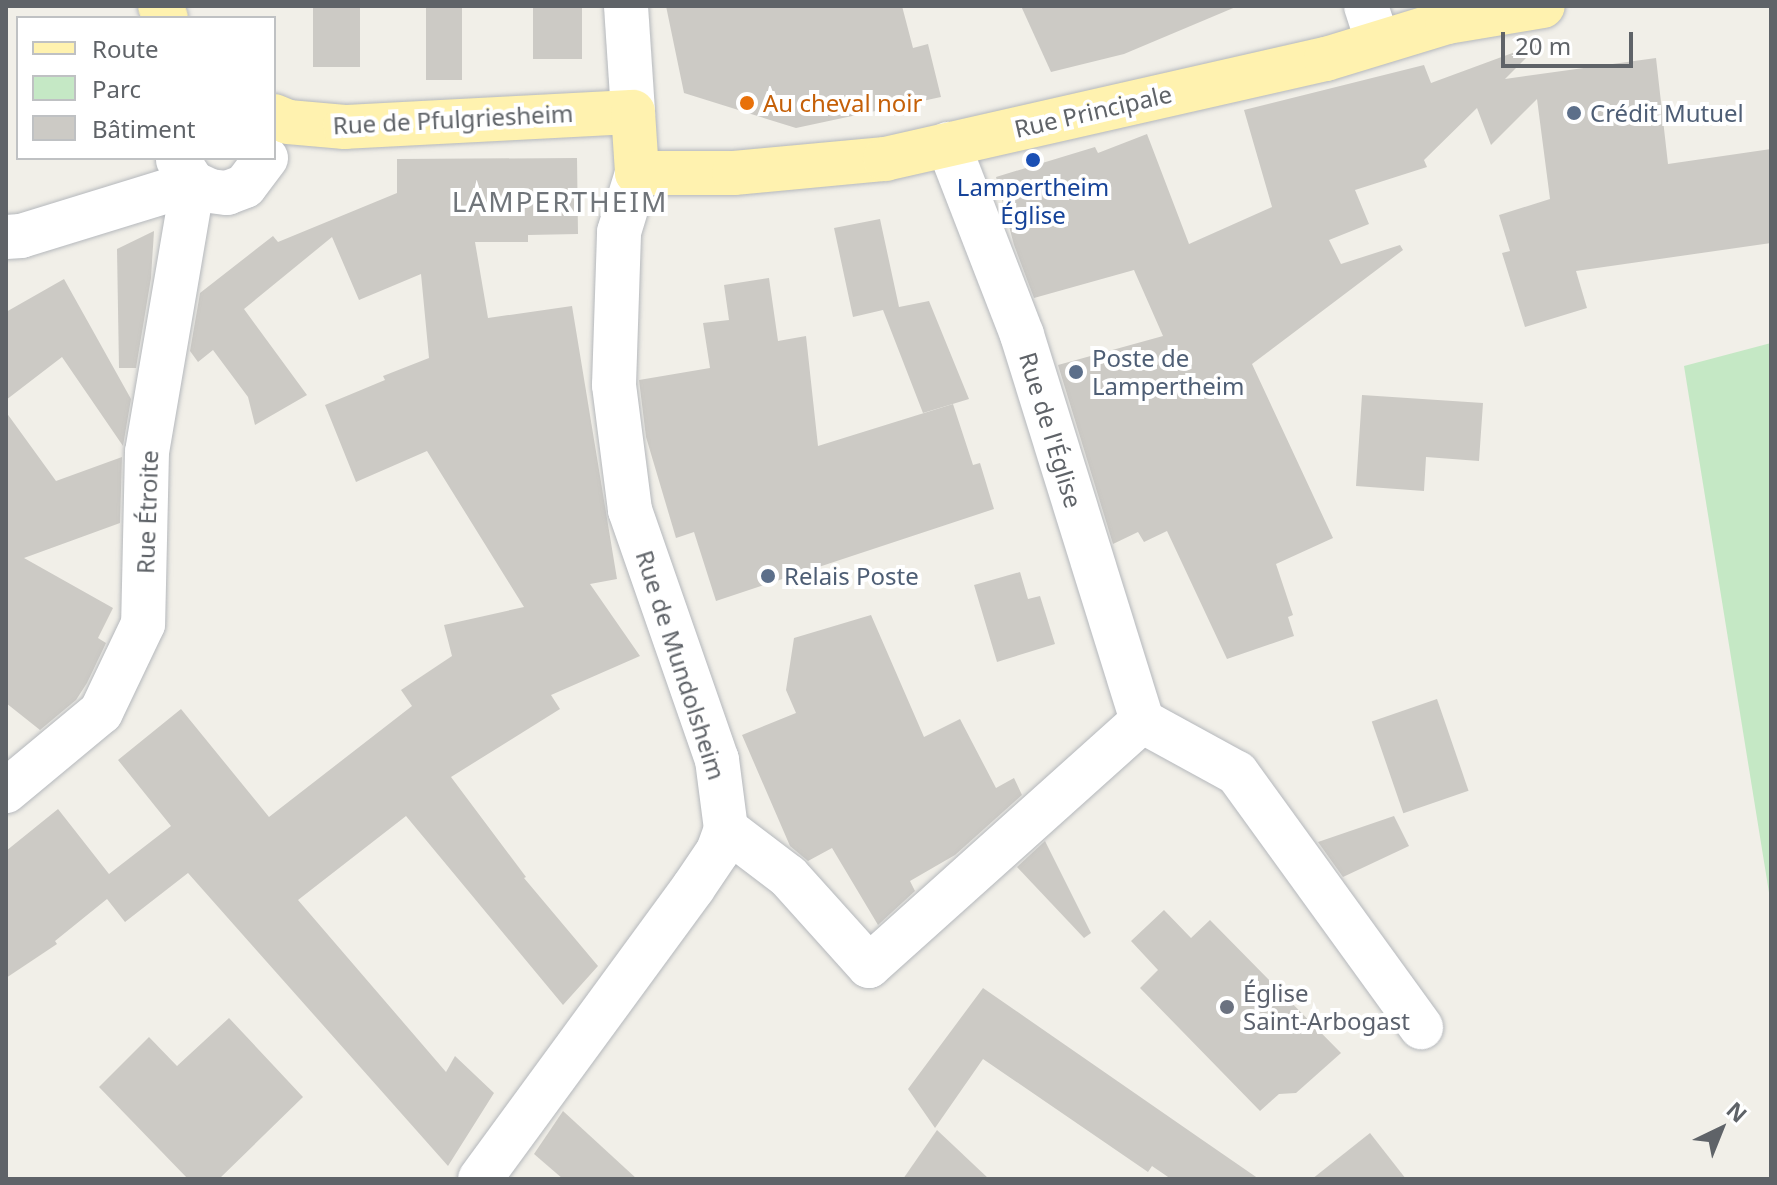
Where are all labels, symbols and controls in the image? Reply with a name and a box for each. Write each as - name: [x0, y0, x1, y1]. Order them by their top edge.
- legend: [16, 16, 276, 160]
- scale bar: [1505, 16, 1637, 66]
- text: 20 m: [1515, 29, 1571, 62]
- text: Route: [92, 32, 158, 65]
- text: Parc: [92, 72, 141, 105]
- street label: Rue Principale: [1011, 79, 1175, 143]
- place label: Au cheval noir: [763, 89, 922, 117]
- marker: Au cheval noir: [738, 94, 756, 112]
- street label: Rue de Pfulgriesheim: [332, 98, 574, 140]
- place label: Crédit Mutuel: [1590, 99, 1744, 127]
- marker: Crédit Mutuel: [1565, 104, 1583, 122]
- text: Bâtiment: [92, 112, 195, 145]
- marker: Lampertheim Église: [1024, 151, 1042, 169]
- place label: Lampertheim Église: [957, 173, 1109, 229]
- district label: LAMPERTHEIM: [452, 184, 668, 218]
- place label: Poste de Lampertheim: [1092, 344, 1244, 400]
- street label: Rue de l'Église: [1014, 349, 1088, 511]
- marker: Poste de Lampertheim: [1067, 363, 1085, 381]
- street label: Rue Étroite: [130, 450, 164, 574]
- street label: Rue de Mundolsheim: [630, 547, 732, 783]
- place label: Relais Poste: [784, 562, 919, 590]
- marker: Relais Poste: [759, 567, 777, 585]
- place label: Église Saint-Arbogast: [1243, 979, 1410, 1035]
- marker: Église Saint-Arbogast: [1218, 998, 1236, 1016]
- north arrow: [1681, 1089, 1761, 1169]
- text: N: [1721, 1094, 1754, 1129]

